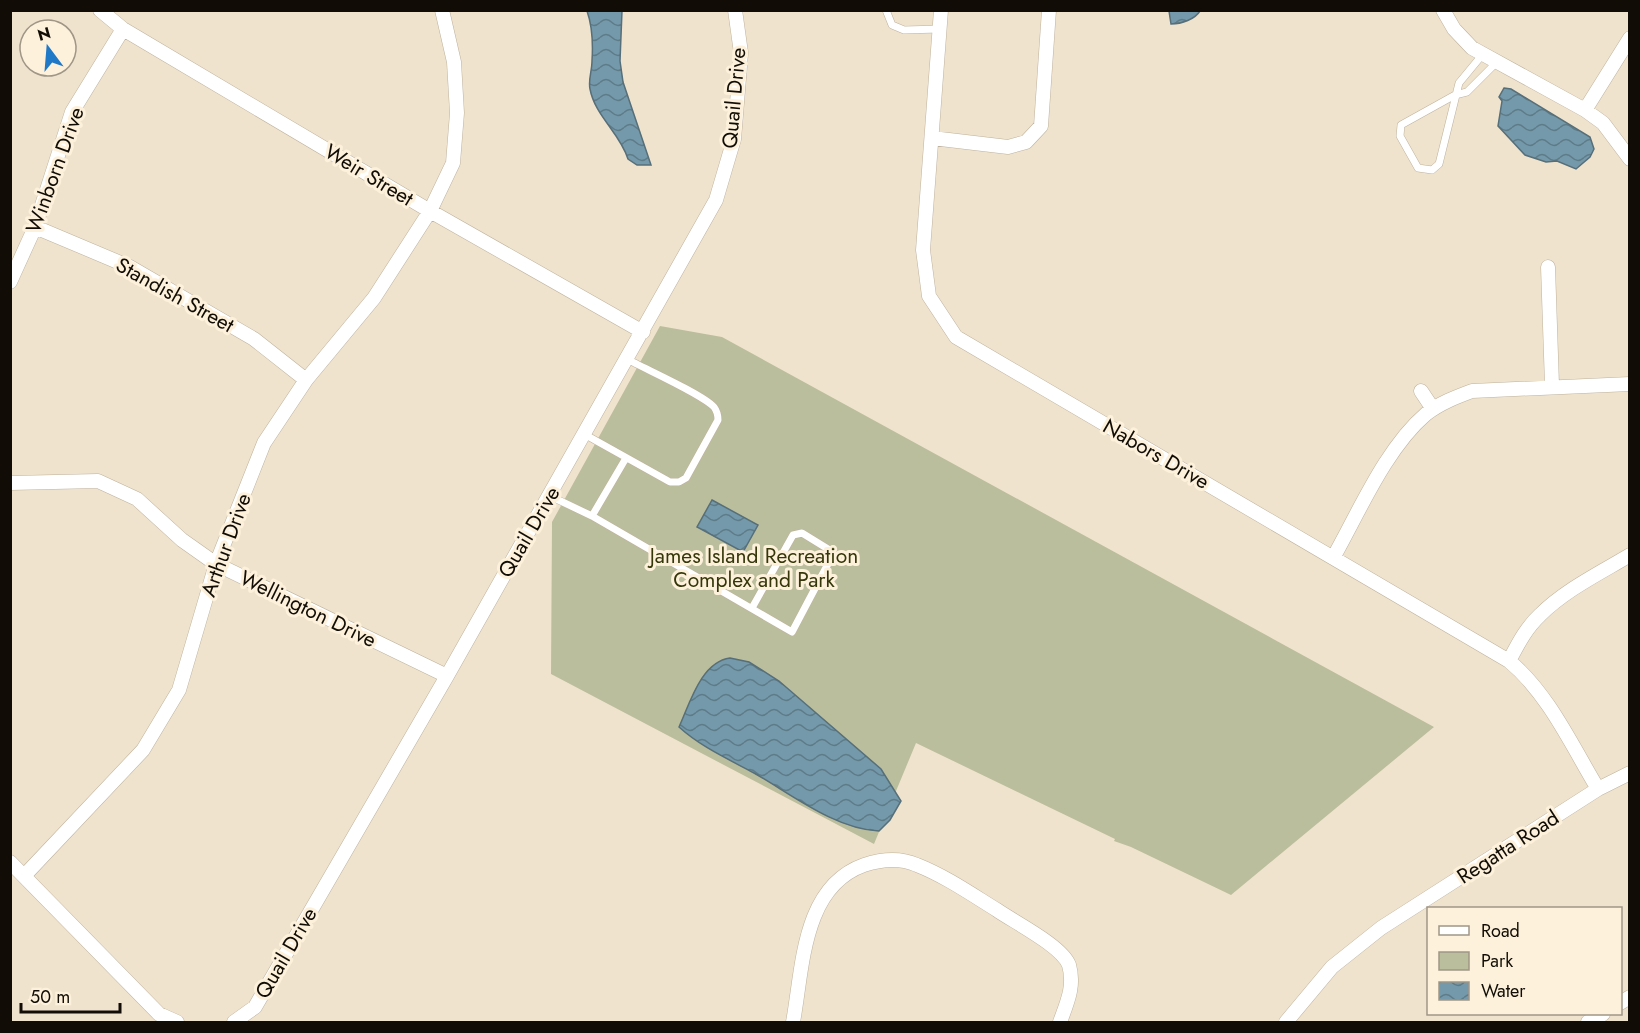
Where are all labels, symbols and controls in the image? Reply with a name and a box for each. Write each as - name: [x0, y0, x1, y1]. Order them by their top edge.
- north arrow: [18, 18, 78, 78]
- text: N: [35, 21, 53, 47]
- street label: Quail Drive: [715, 46, 753, 150]
- street label: Winborn Drive: [18, 103, 92, 237]
- street label: Weir Street: [319, 137, 419, 213]
- street label: Standish Street: [110, 250, 240, 340]
- street label: Nabors Drive: [1097, 411, 1215, 497]
- street label: Quail Drive: [491, 481, 567, 583]
- street label: Arthur Drive: [193, 489, 259, 601]
- park label: James Island Recreation Complex and Park: [647, 541, 858, 595]
- street label: Wellington Drive: [235, 563, 381, 655]
- street label: Regatta Road: [1451, 803, 1565, 891]
- street label: Quail Drive: [248, 902, 324, 1004]
- legend: [1427, 907, 1622, 1015]
- text: Road: [1481, 918, 1520, 944]
- text: Park: [1481, 948, 1513, 974]
- scale bar: [21, 976, 120, 1014]
- text: Water: [1481, 978, 1526, 1004]
- text: 50 m: [30, 984, 70, 1010]

